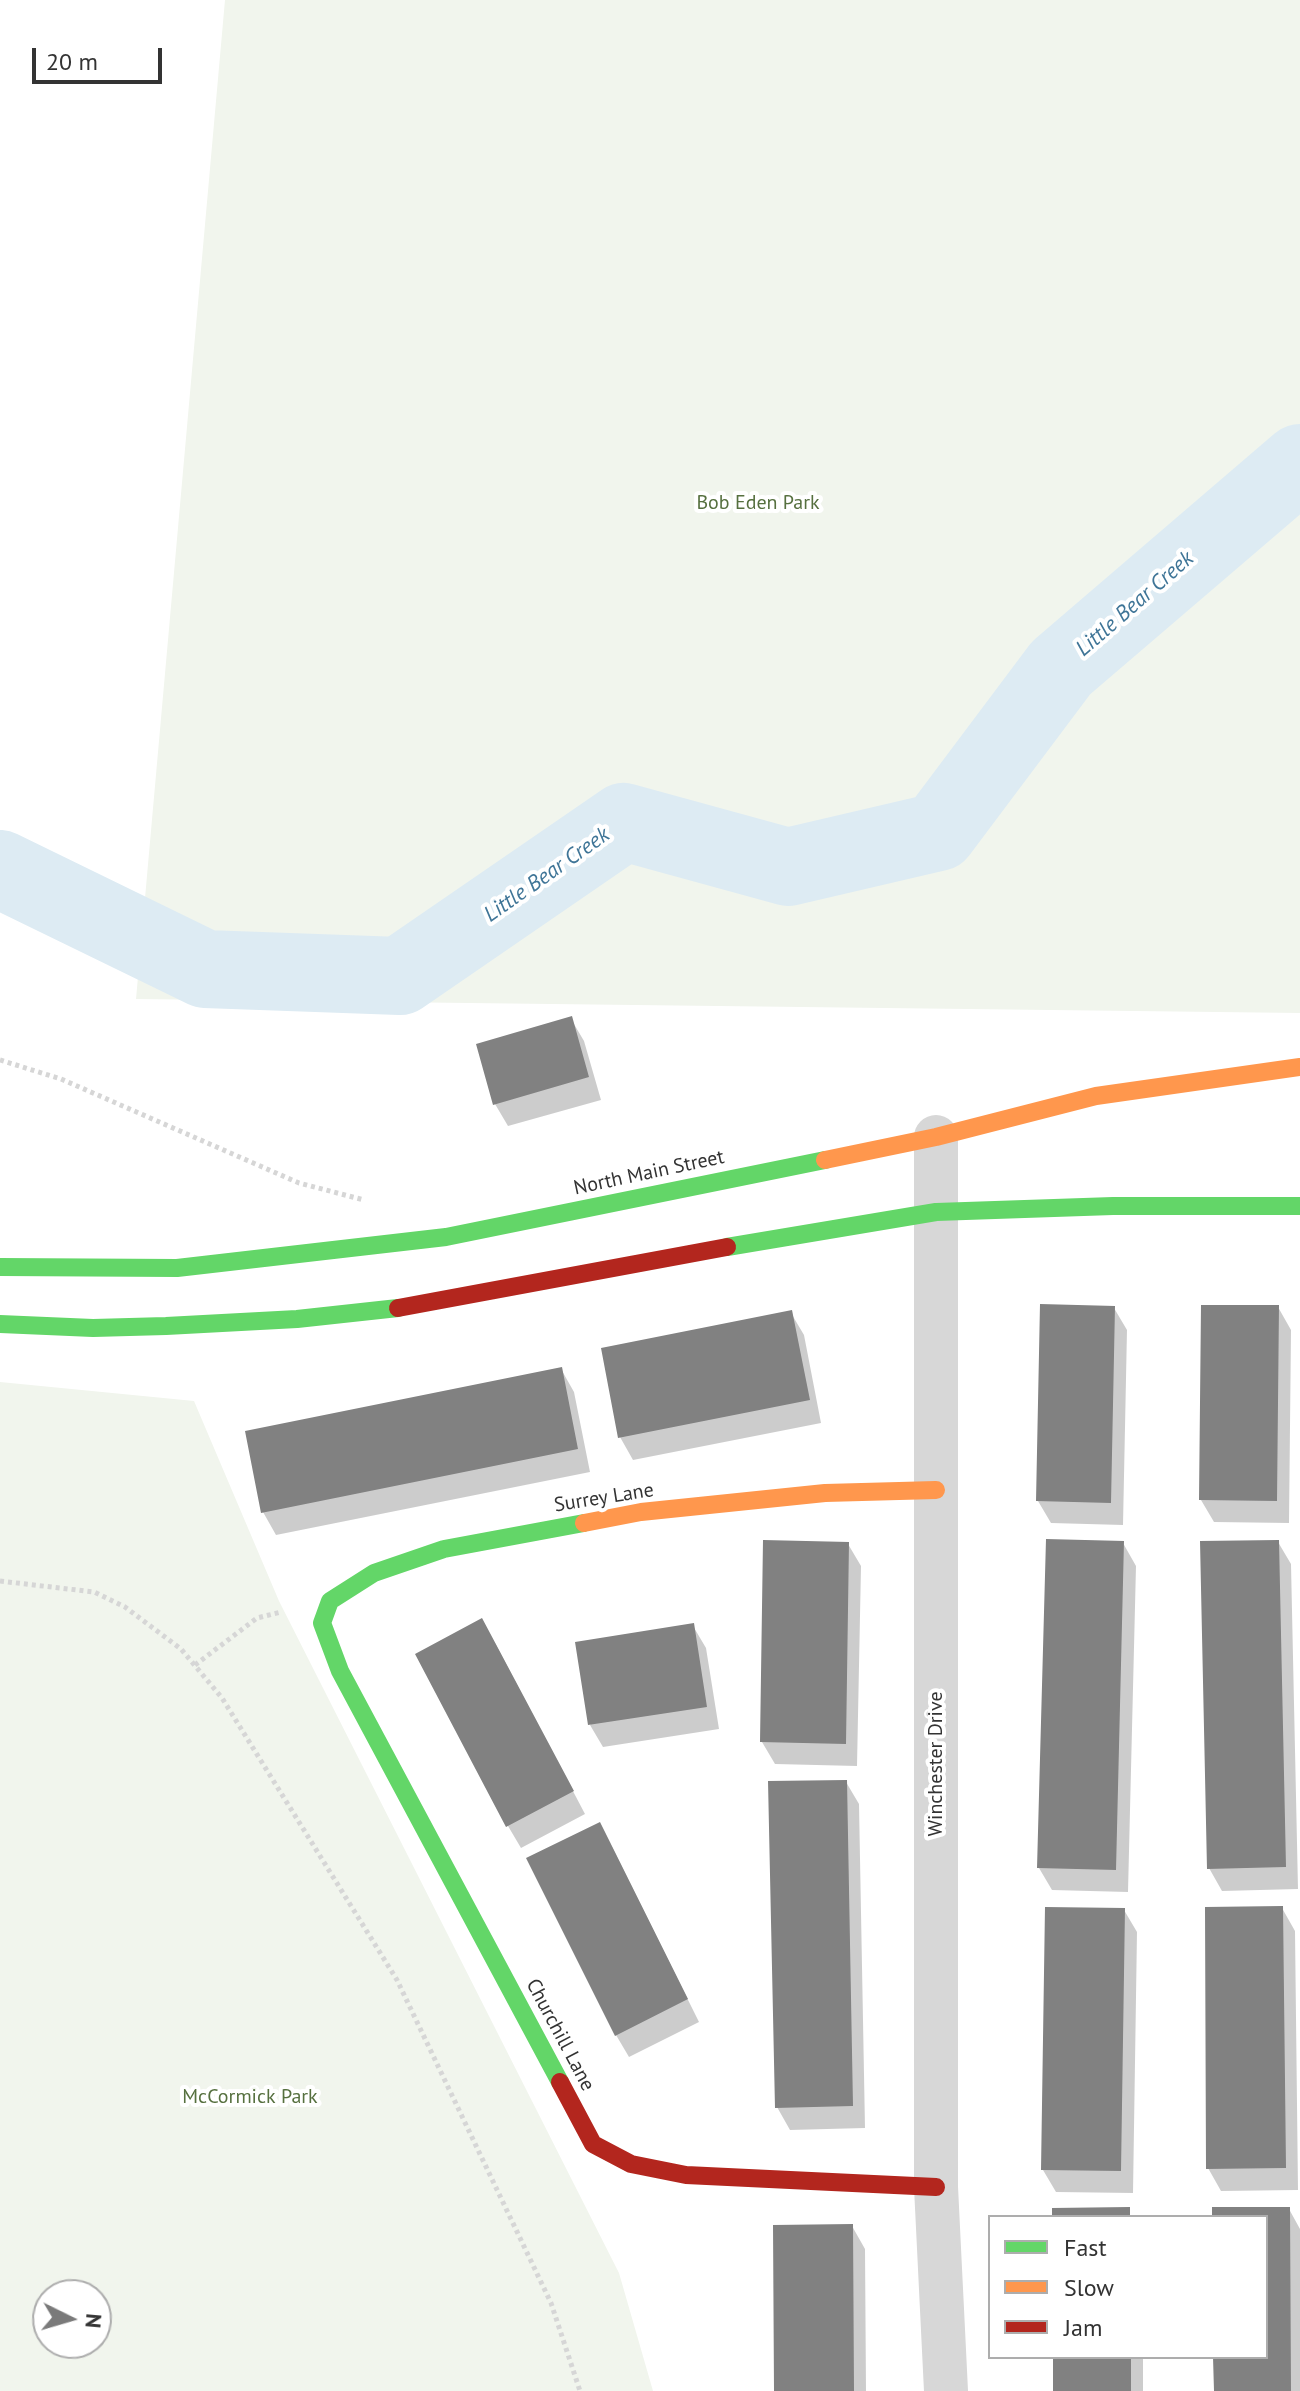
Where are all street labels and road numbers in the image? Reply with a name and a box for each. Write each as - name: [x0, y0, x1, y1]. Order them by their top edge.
- street label: North Main Street: [572, 1145, 726, 1201]
- street label: Surrey Lane: [553, 1478, 655, 1518]
- street label: Winchester Drive: [924, 1691, 948, 1837]
- street label: Churchill Lane: [520, 1975, 600, 2095]

